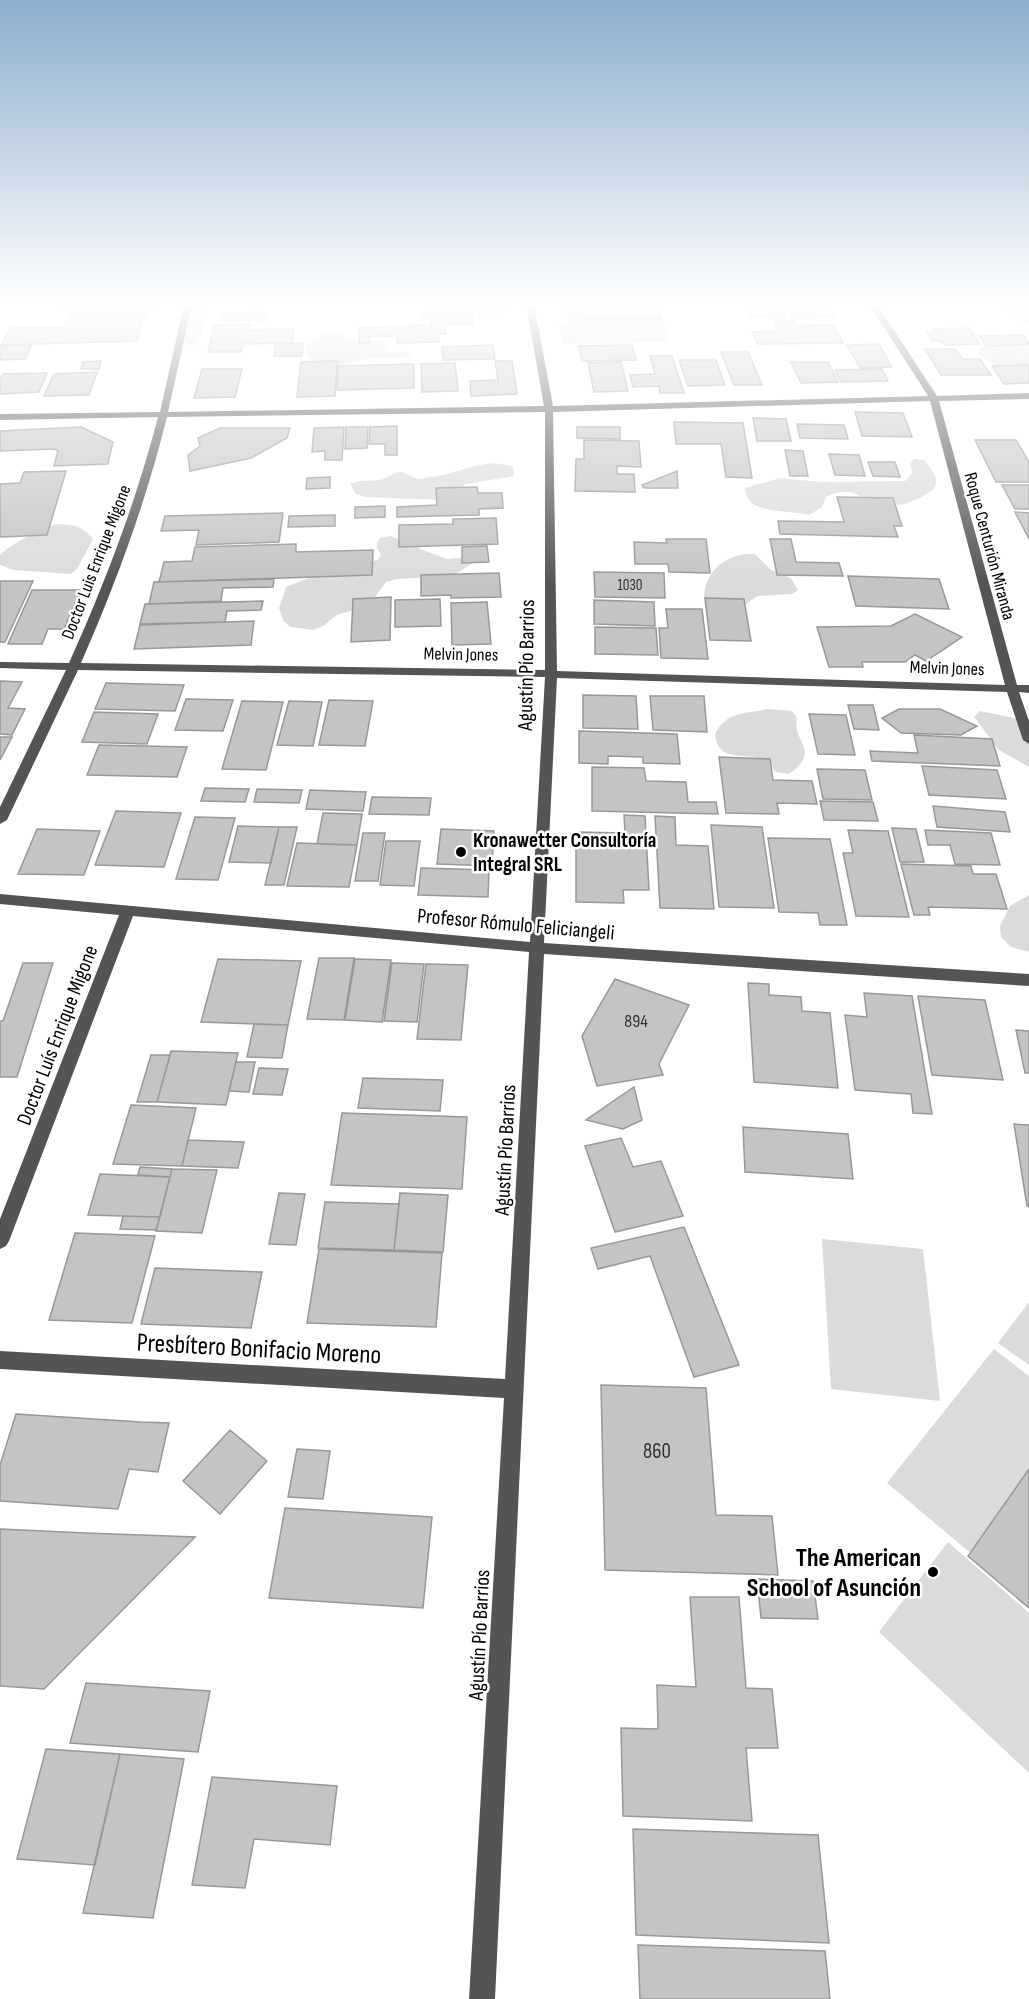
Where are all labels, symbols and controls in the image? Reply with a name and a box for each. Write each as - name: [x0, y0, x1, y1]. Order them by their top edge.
- street label: Roque Centurión Miranda: [960, 470, 1019, 622]
- street label: Doctor Luis Enrique Migone: [57, 482, 136, 642]
- house number: 1030: [618, 576, 642, 595]
- street label: Agustín Pío Barrios: [513, 599, 540, 732]
- street label: Melvin Jones: [423, 643, 499, 666]
- street label: Melvin Jones: [909, 657, 985, 680]
- place label: Kronawetter Consultoría Integral SRL: [473, 828, 656, 877]
- marker: Kronawetter Consultoría Integral SRL: [454, 845, 468, 859]
- street label: Profesor Rómulo Feliciangeli: [416, 903, 616, 946]
- street label: Doctor Luís Enrique Migone: [12, 942, 103, 1129]
- house number: 894: [624, 1011, 648, 1032]
- street label: Agustín Pío Barrios: [490, 1084, 521, 1217]
- street label: Presbítero Bonifacio Moreno: [136, 1328, 382, 1371]
- house number: 860: [643, 1439, 671, 1464]
- place label: The American School of Asunción: [747, 1543, 921, 1604]
- marker: The American School of Asunción: [926, 1565, 940, 1579]
- street label: Agustín Pío Barrios: [464, 1569, 495, 1702]

